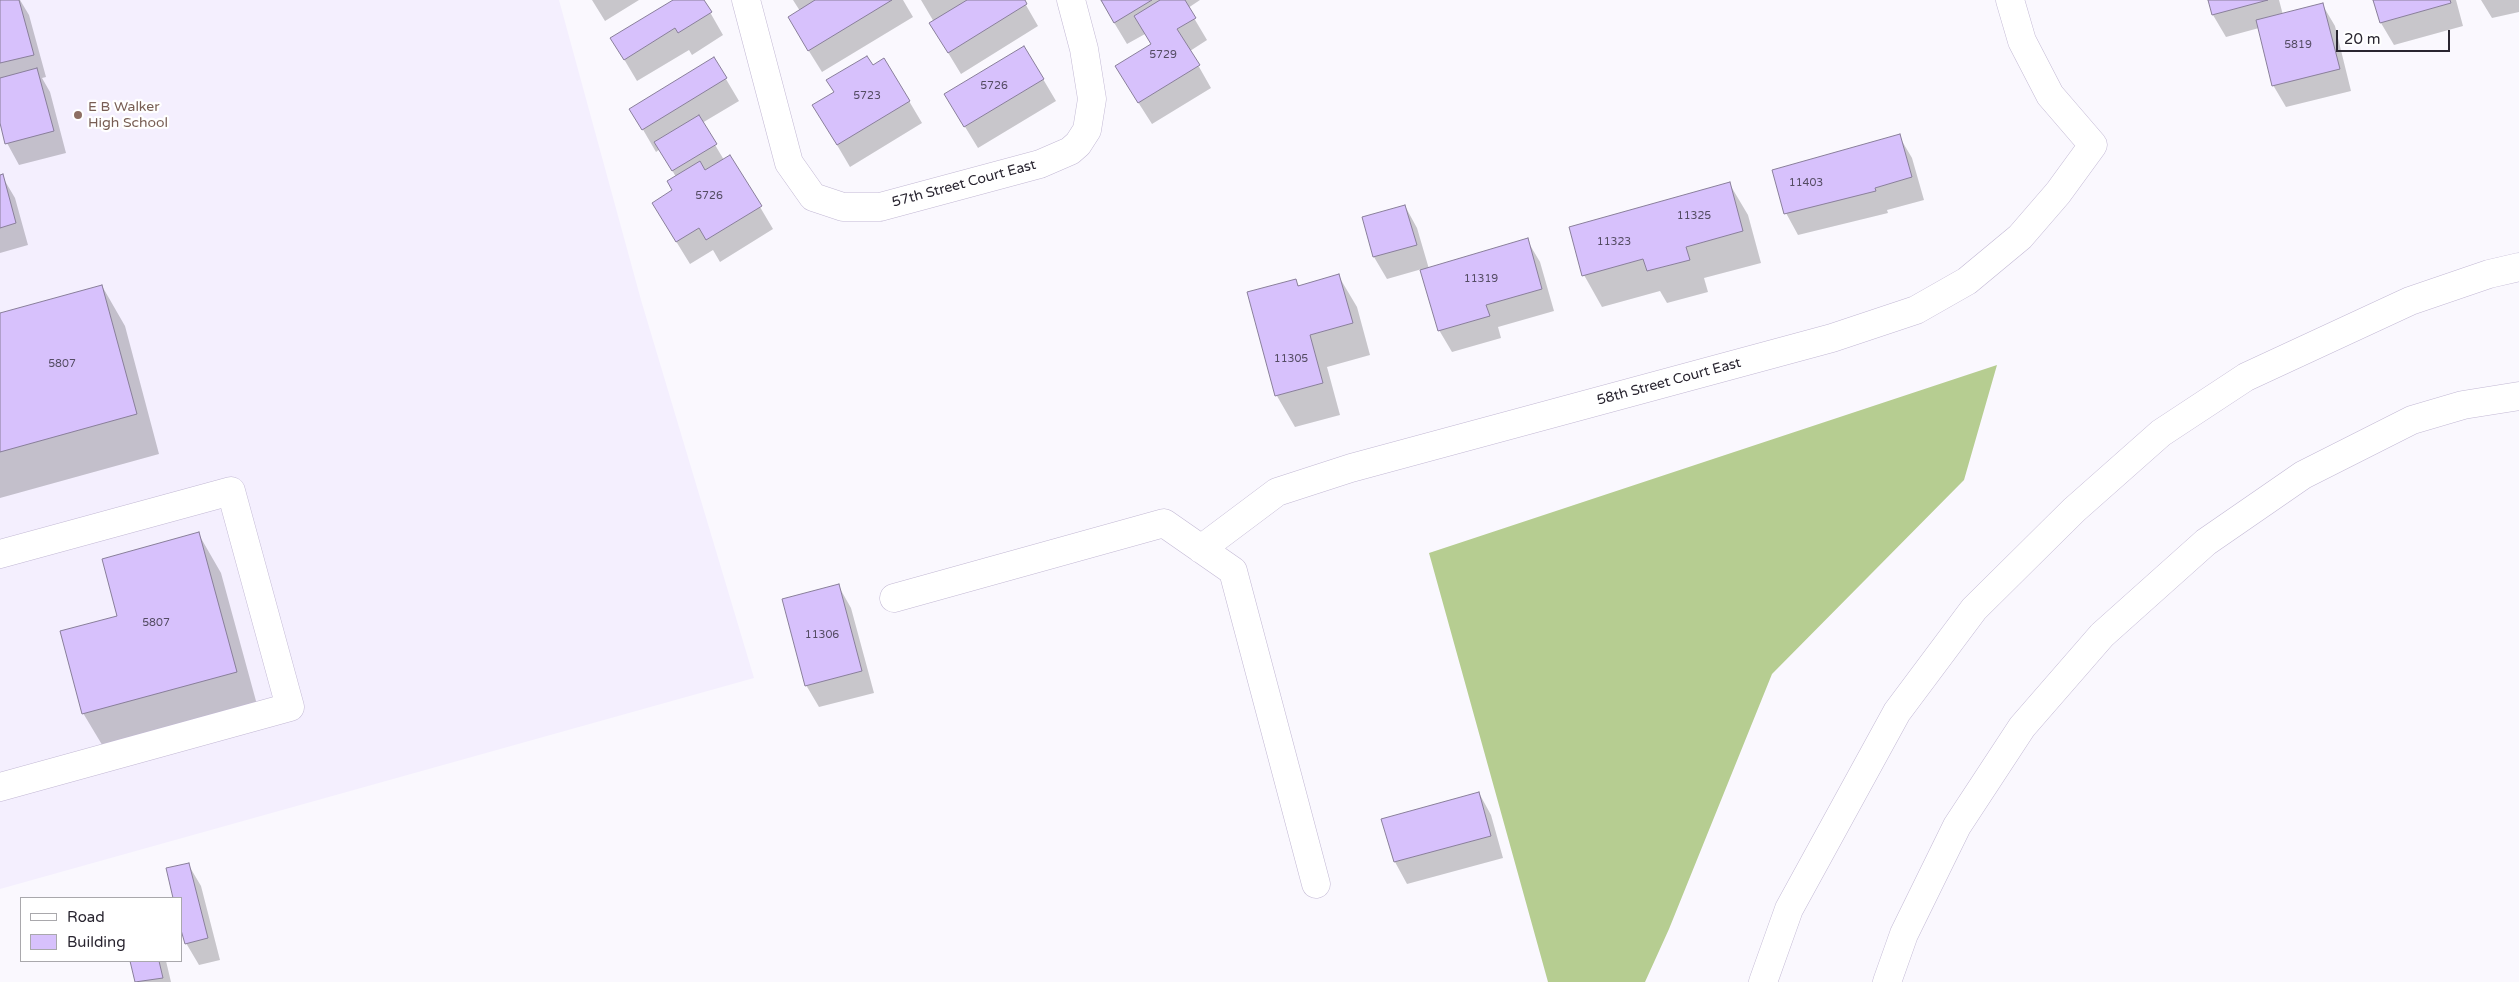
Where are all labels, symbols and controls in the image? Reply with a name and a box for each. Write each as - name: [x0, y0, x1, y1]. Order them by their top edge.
- scale bar: [2339, 20, 2453, 52]
- text: 20 m: [2344, 30, 2381, 48]
- house number: 5819: [2284, 38, 2312, 52]
- house number: 5729: [1149, 48, 1177, 62]
- house number: 5726: [980, 79, 1008, 93]
- house number: 5723: [853, 89, 881, 103]
- place label: E B Walker High School: [88, 99, 168, 132]
- marker: E B Walker High School: [72, 109, 84, 121]
- street label: 57th Street Court East: [890, 157, 1038, 211]
- house number: 11403: [1789, 176, 1823, 190]
- house number: 5726: [695, 189, 723, 203]
- house number: 11325: [1677, 209, 1711, 223]
- house number: 11323: [1597, 235, 1631, 249]
- house number: 11319: [1464, 272, 1498, 286]
- house number: 11305: [1274, 352, 1308, 366]
- street label: 58th Street Court East: [1595, 355, 1743, 409]
- house number: 5807: [48, 357, 76, 371]
- house number: 5807: [142, 616, 170, 630]
- house number: 11306: [805, 628, 839, 642]
- legend: [20, 897, 182, 962]
- text: Road: [67, 908, 105, 926]
- text: Building: [67, 933, 126, 951]

